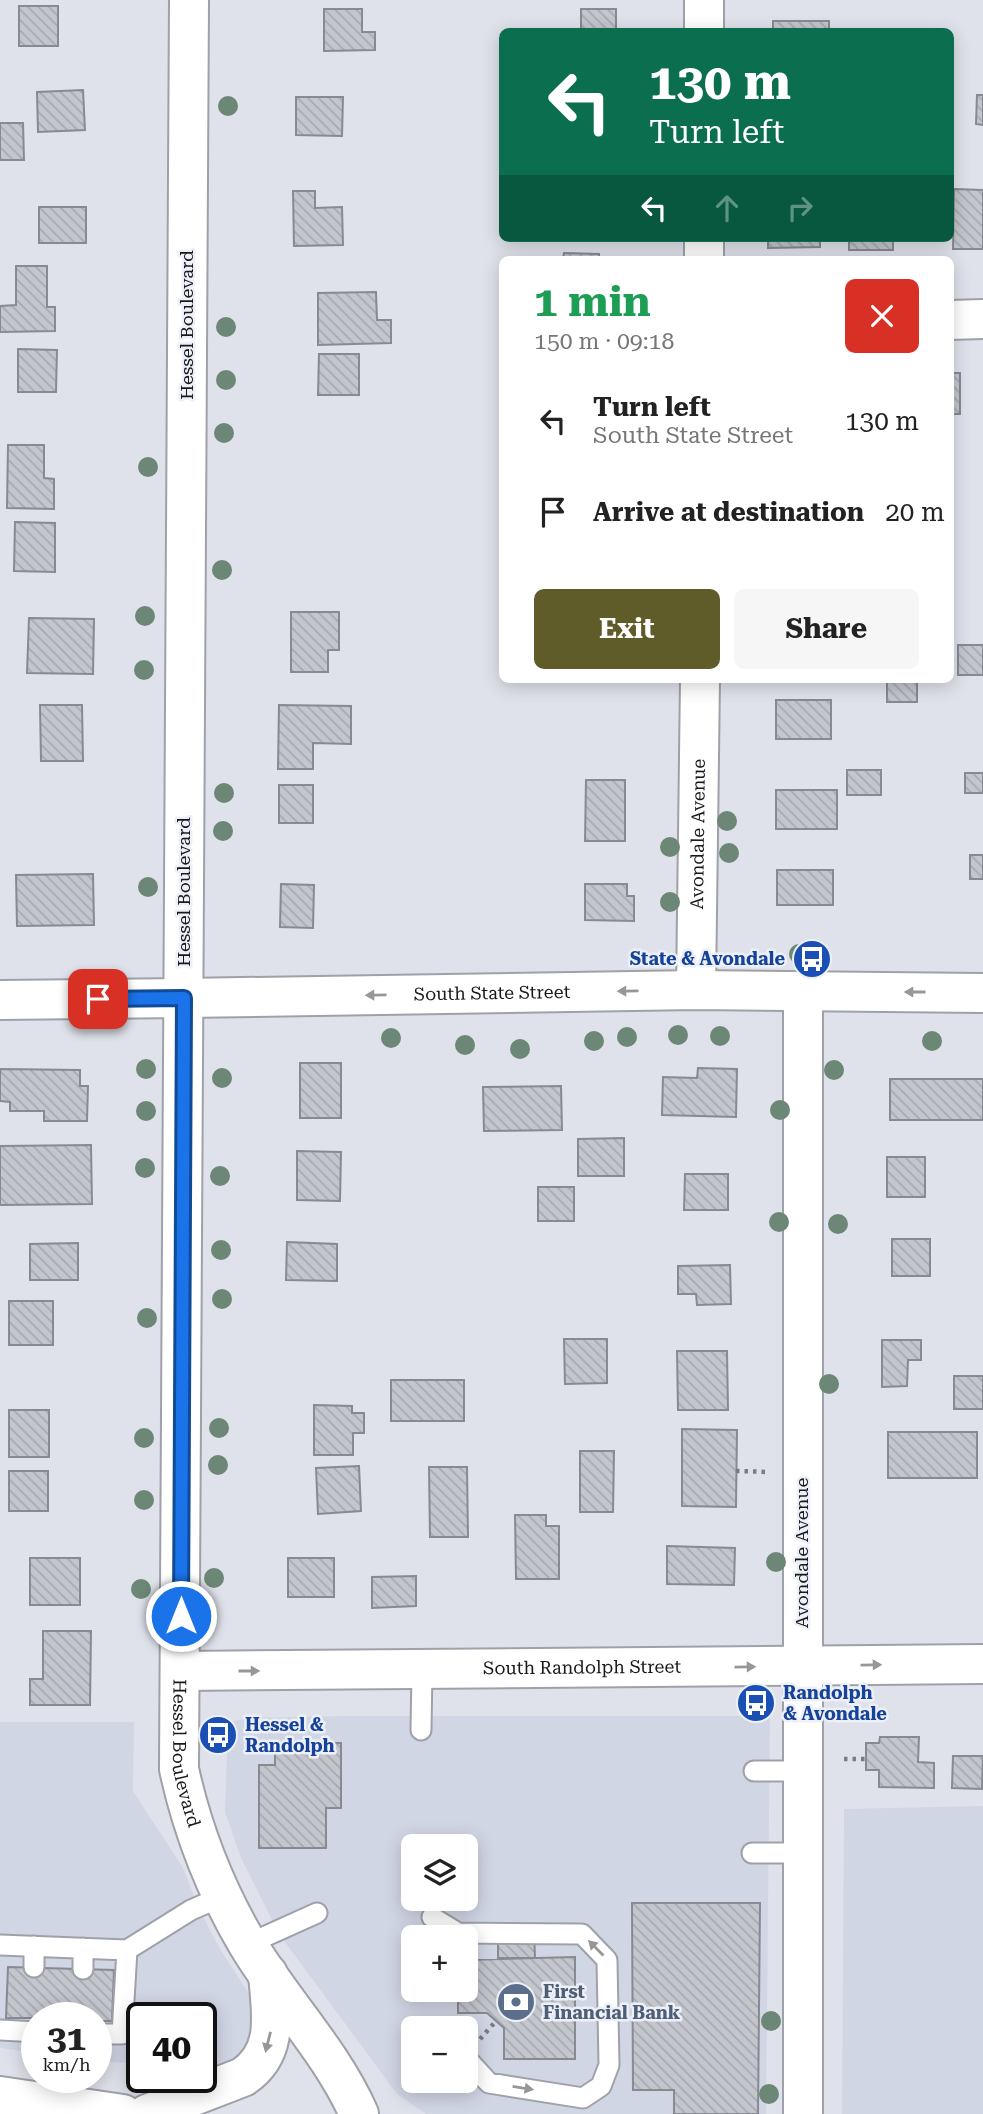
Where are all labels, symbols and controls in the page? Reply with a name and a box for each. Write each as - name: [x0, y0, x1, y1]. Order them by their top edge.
- text: 130 m: [649, 54, 791, 111]
- icon: left: [534, 56, 625, 147]
- text: Turn left: [649, 113, 784, 151]
- icon: left: [635, 189, 673, 227]
- icon: ahead: [708, 189, 746, 227]
- icon: right: [781, 189, 819, 227]
- street label: Hessel Boulevard: [176, 250, 197, 400]
- text: 1 min: [534, 277, 651, 326]
- button: close: [845, 279, 919, 353]
- text: 150 m · 09:18: [534, 328, 674, 355]
- text: Turn left: [593, 392, 711, 422]
- icon: left: [534, 402, 572, 440]
- text: 130 m: [845, 406, 919, 436]
- text: South State Street: [593, 422, 793, 449]
- icon: arrive: [534, 493, 572, 531]
- text: Arrive at destination: [593, 497, 864, 527]
- text: 20 m: [885, 497, 945, 527]
- button: Exit: [534, 589, 720, 669]
- button: Share: [734, 589, 919, 669]
- street label: Avondale Avenue: [686, 758, 709, 909]
- street label: Hessel Boulevard: [173, 817, 194, 967]
- bus stop icon: State & Avondale: [791, 938, 833, 980]
- place label: State & Avondale: [630, 948, 785, 969]
- pin: [68, 969, 128, 1029]
- icon: arrive: [79, 980, 117, 1018]
- street label: South State Street: [413, 981, 571, 1004]
- one-way arrow: [617, 985, 639, 997]
- one-way arrow: [904, 986, 926, 998]
- one-way arrow: [365, 990, 387, 1001]
- street label: Avondale Avenue: [791, 1478, 812, 1628]
- position arrow: [144, 1579, 218, 1653]
- street label: South Randolph Street: [483, 1656, 681, 1678]
- one-way arrow: [860, 1659, 882, 1671]
- one-way arrow: [734, 1661, 756, 1673]
- one-way arrow: [239, 1665, 261, 1677]
- street label: Hessel Boulevard: [168, 1679, 205, 1830]
- bus stop icon: Randolph & Avondale: [735, 1682, 777, 1724]
- place label: Randolph & Avondale: [783, 1682, 887, 1724]
- bus stop icon: Hessel & Randolph: [197, 1714, 239, 1756]
- place label: Hessel & Randolph: [245, 1714, 335, 1756]
- map controls: [401, 1834, 478, 2093]
- button: layers: [401, 1834, 478, 1911]
- button: +: [401, 1925, 478, 2002]
- one-way arrow: [588, 1940, 604, 1957]
- bank icon: First Financial Bank: [495, 1981, 537, 2023]
- place label: First Financial Bank: [543, 1981, 681, 2023]
- speed limit sign: 40: [126, 2002, 217, 2093]
- button: −: [401, 2016, 478, 2093]
- text: 31: [47, 2018, 86, 2059]
- one-way arrow: [262, 2031, 273, 2053]
- text: km/h: [42, 2054, 91, 2075]
- one-way arrow: [512, 2083, 534, 2094]

